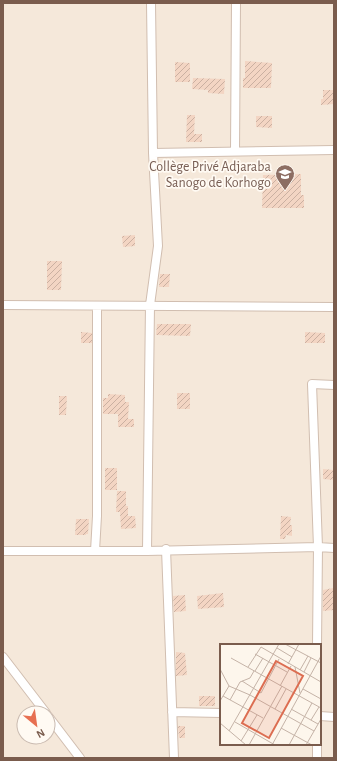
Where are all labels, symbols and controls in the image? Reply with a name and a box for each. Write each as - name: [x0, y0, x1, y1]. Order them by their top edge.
- place label: Collège Privé Adjaraba Sanogo de Korhogo: [149, 160, 272, 190]
- school or university icon: Collège Privé Adjaraba Sanogo de Korhogo: [274, 163, 296, 191]
- inset map: [220, 644, 321, 745]
- north arrow: [16, 705, 56, 745]
- text: N: [35, 727, 47, 740]

